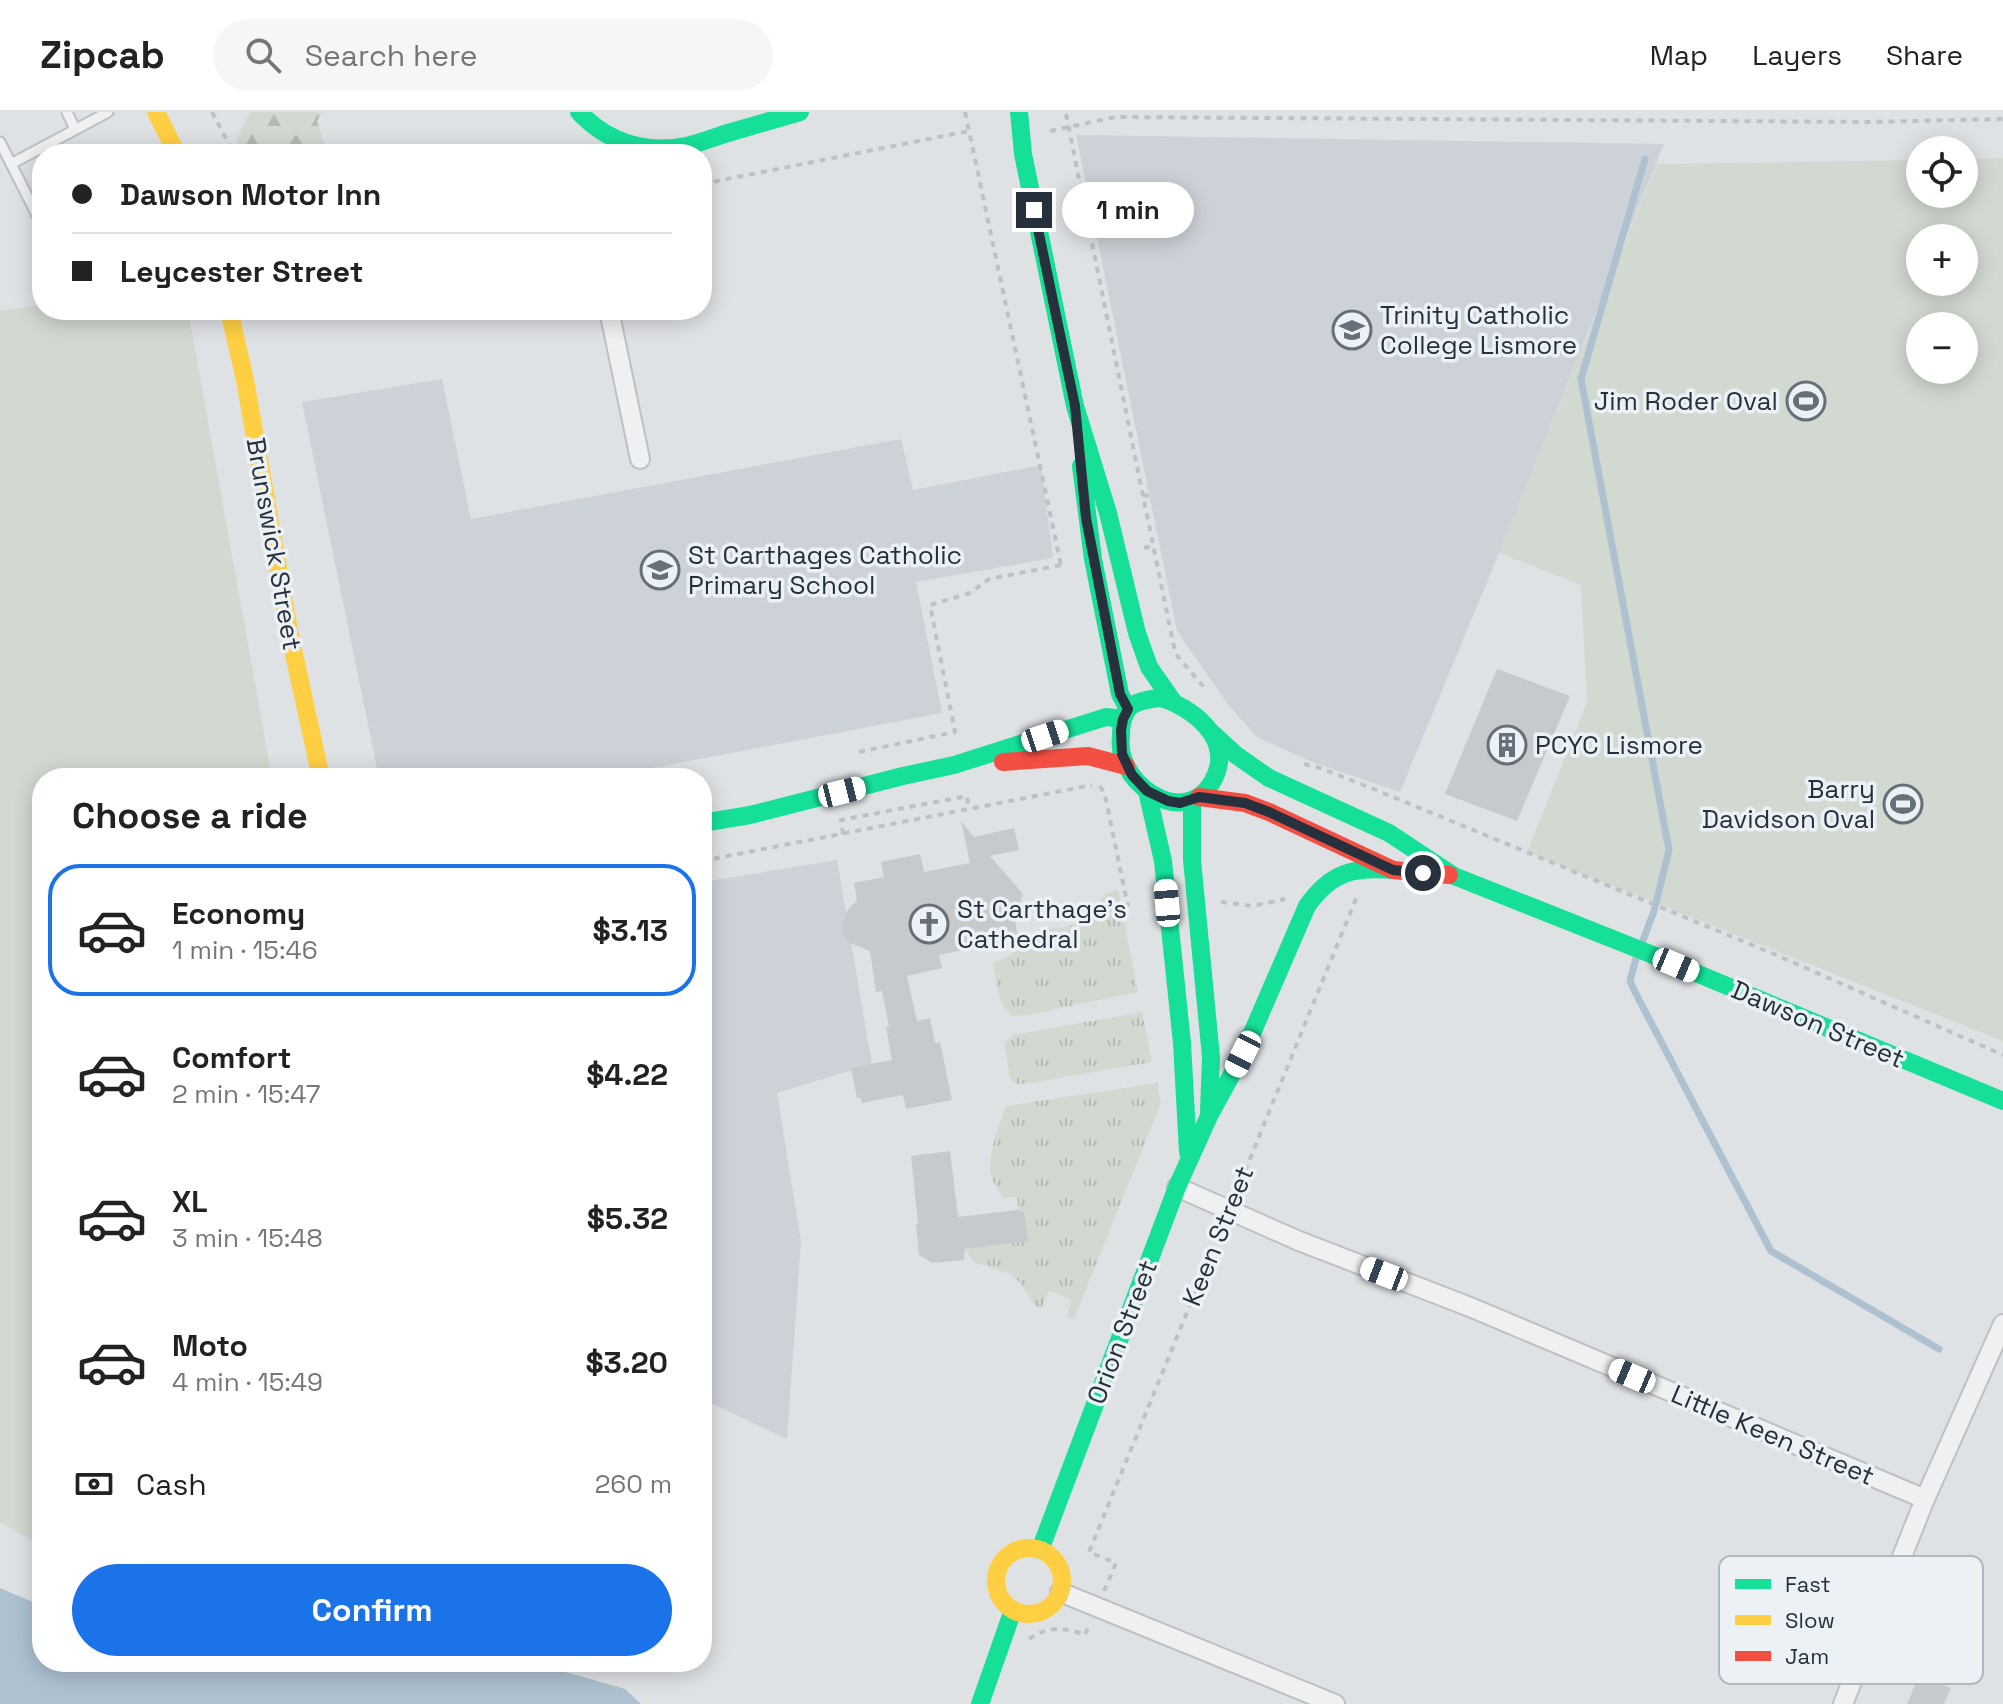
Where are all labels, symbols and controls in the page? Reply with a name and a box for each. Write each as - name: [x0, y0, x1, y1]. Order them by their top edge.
- search box: [213, 19, 773, 91]
- text: Zipcab: [40, 31, 165, 79]
- icon: search: [241, 33, 285, 77]
- text: Search here: [305, 36, 478, 75]
- text: Map: [1650, 37, 1708, 73]
- text: Layers: [1752, 37, 1842, 73]
- text: Share: [1886, 37, 1963, 73]
- map controls: [1906, 136, 1978, 384]
- button: locate: [1906, 136, 1978, 208]
- text: Dawson Motor Inn: [120, 175, 381, 214]
- callout: 1 min: [1062, 182, 1194, 238]
- route end: [1016, 192, 1052, 228]
- text: 1 min: [1096, 193, 1160, 227]
- button: +: [1906, 224, 1978, 296]
- text: Leycester Street: [120, 252, 363, 291]
- place label: Trinity Catholic College Lismore: [1380, 298, 1577, 362]
- school or university icon: Trinity Catholic College Lismore: [1331, 309, 1373, 351]
- button: −: [1906, 312, 1978, 384]
- sports icon: Jim Roder Oval: [1785, 380, 1827, 422]
- place label: Jim Roder Oval: [1594, 384, 1778, 418]
- street label: Brunswick Street: [239, 435, 309, 653]
- place label: St Carthages Catholic Primary School: [688, 538, 962, 602]
- school or university icon: St Carthages Catholic Primary School: [639, 549, 681, 591]
- car: [1018, 717, 1072, 755]
- building icon: PCYC Lismore: [1486, 724, 1528, 766]
- place label: PCYC Lismore: [1535, 728, 1703, 762]
- place label: Barry Davidson Oval: [1702, 772, 1875, 836]
- car: [816, 775, 868, 809]
- sports icon: Barry Davidson Oval: [1882, 783, 1924, 825]
- text: Choose a ride: [72, 793, 308, 839]
- route start: [1405, 855, 1441, 891]
- car: [1153, 878, 1181, 928]
- place label: St Carthage's Cathedral: [957, 892, 1127, 956]
- icon: car: [76, 894, 148, 966]
- text: Economy: [172, 894, 305, 933]
- church icon: St Carthage's Cathedral: [908, 903, 950, 945]
- text: $3.13: [592, 911, 668, 950]
- text: 1 min · 15:46: [172, 933, 318, 967]
- car: [1649, 945, 1703, 985]
- street label: Dawson Street: [1726, 972, 1910, 1076]
- car: [1221, 1027, 1265, 1081]
- icon: car: [76, 1038, 148, 1110]
- text: Comfort: [172, 1038, 291, 1077]
- text: $4.22: [586, 1055, 668, 1094]
- text: 2 min · 15:47: [172, 1077, 320, 1111]
- street label: Keen Street: [1174, 1161, 1262, 1311]
- icon: car: [76, 1182, 148, 1254]
- text: XL: [172, 1182, 208, 1221]
- text: $5.32: [587, 1199, 668, 1238]
- text: 3 min · 15:48: [172, 1221, 323, 1255]
- car: [1357, 1254, 1411, 1294]
- street label: Orion Street: [1079, 1255, 1165, 1409]
- icon: car: [76, 1326, 148, 1398]
- text: Moto: [172, 1326, 248, 1365]
- text: $3.20: [585, 1343, 668, 1382]
- car: [1605, 1356, 1659, 1396]
- text: 4 min · 15:49: [172, 1365, 323, 1399]
- street label: Little Keen Street: [1666, 1377, 1880, 1493]
- icon: cash: [72, 1462, 116, 1506]
- text: Cash: [136, 1465, 207, 1504]
- text: 260 m: [595, 1467, 672, 1501]
- legend: [1719, 1556, 1983, 1684]
- button: Confirm: [72, 1564, 672, 1656]
- text: Fast: [1785, 1570, 1831, 1598]
- text: Slow: [1785, 1606, 1835, 1634]
- text: Jam: [1785, 1642, 1829, 1670]

